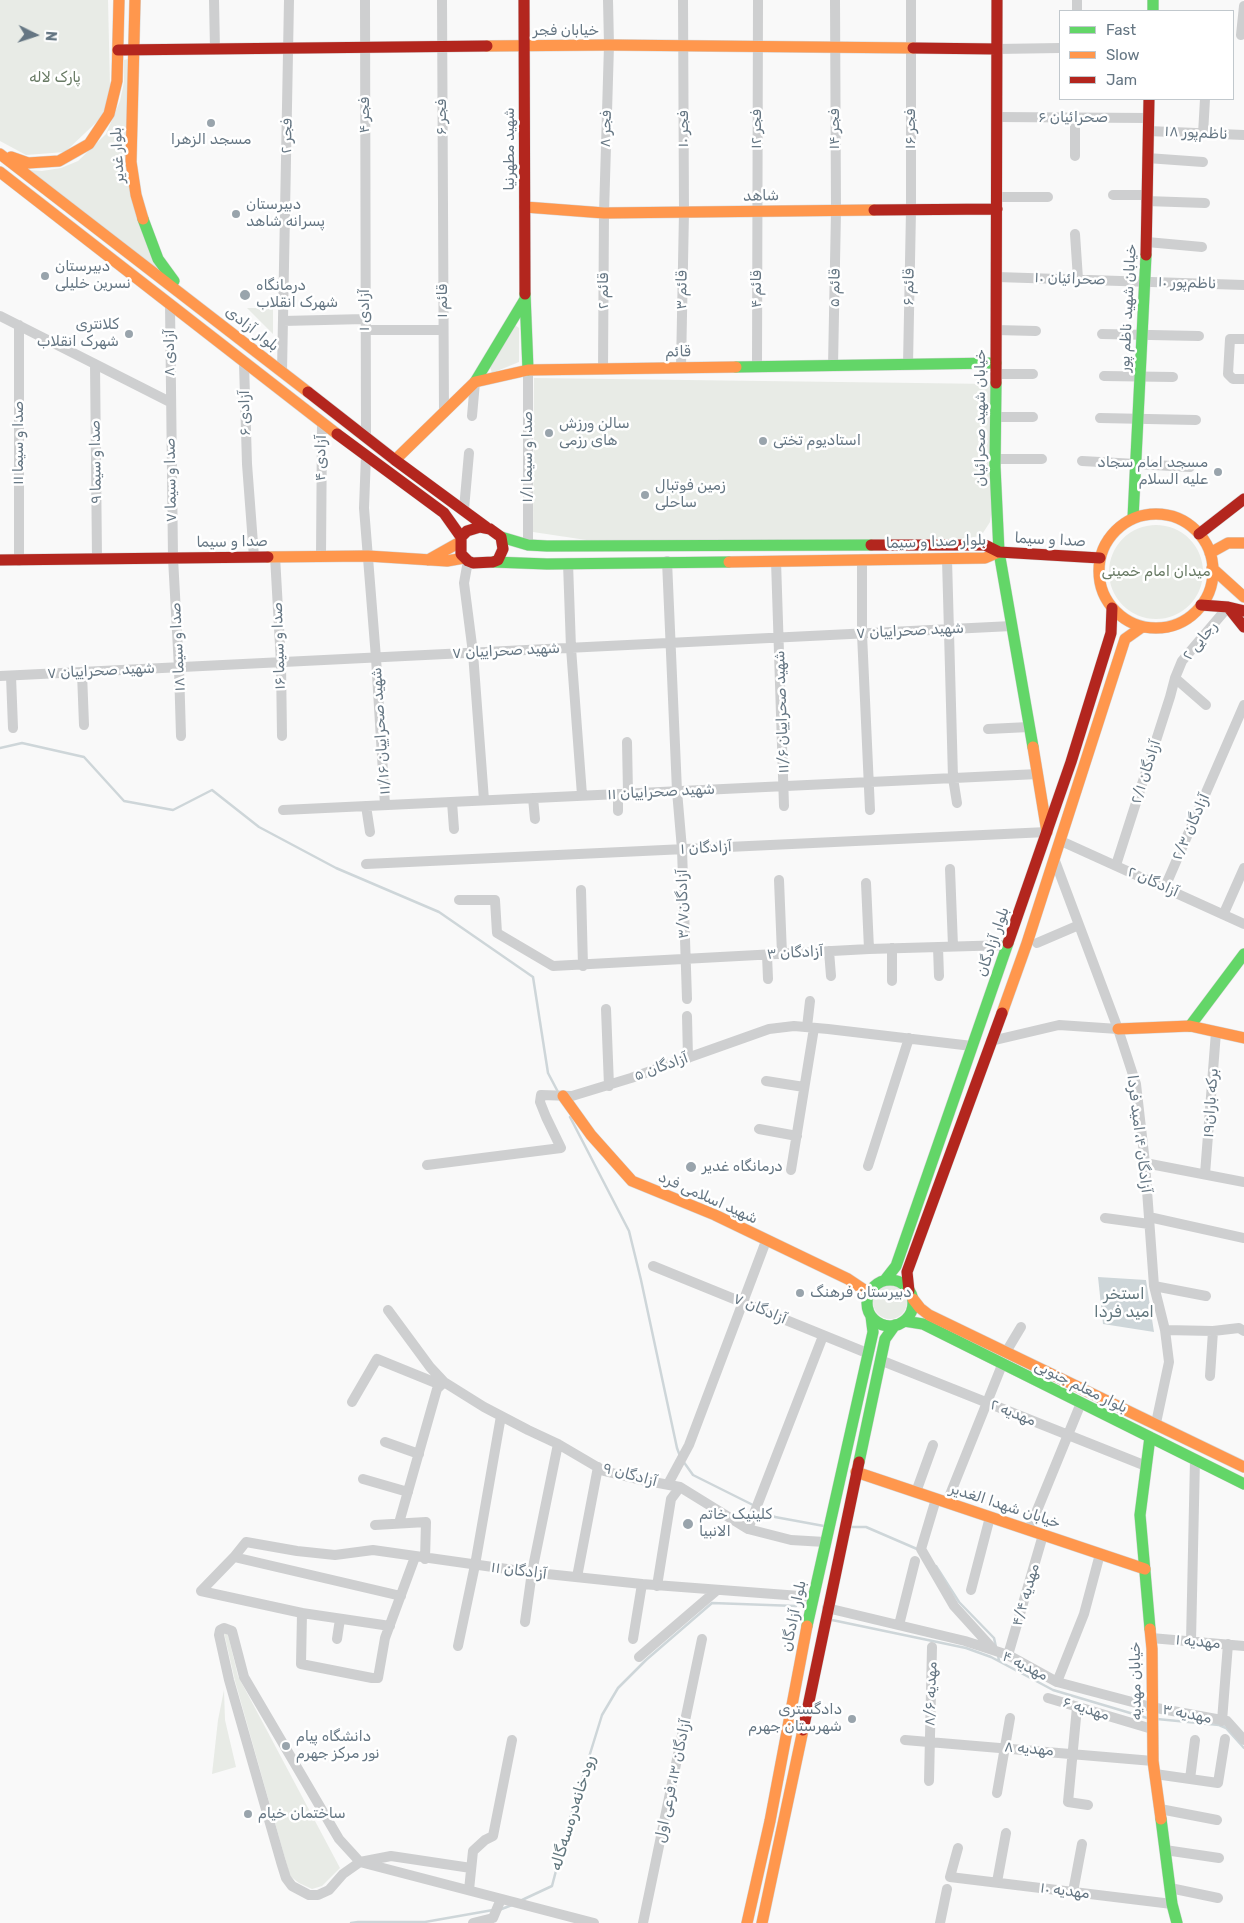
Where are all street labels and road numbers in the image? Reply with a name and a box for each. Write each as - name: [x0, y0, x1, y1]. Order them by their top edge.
- street label: خیابان فجر: [533, 22, 599, 40]
- street label: فجر ۴: [356, 97, 374, 133]
- street label: فجر ۶: [433, 99, 451, 135]
- street label: شهید مطهرنیا: [501, 107, 519, 191]
- street label: فجر ۱۲: [748, 109, 766, 149]
- street label: فجر ۱۴: [826, 109, 844, 149]
- street label: فجر ۱۶: [902, 109, 920, 149]
- street label: صحرائیان ۶: [1038, 109, 1108, 127]
- street label: فجر ۸: [596, 110, 616, 148]
- street label: فجر ۱۰: [675, 110, 693, 148]
- street label: فجر ۲: [278, 118, 296, 154]
- street label: ناظم‌پور ۱۸: [1164, 122, 1228, 144]
- street label: بلوار غدیر: [108, 126, 128, 184]
- street label: شاهد: [743, 187, 779, 205]
- street label: خیابان شهید ناظم پور: [1116, 243, 1140, 373]
- street label: قائم ۵: [826, 268, 844, 308]
- street label: قائم ۶: [900, 268, 918, 306]
- street label: صحرائیان ۱۰: [1034, 269, 1106, 289]
- street label: قائم ۳: [673, 270, 691, 310]
- street label: قائم ۴: [748, 270, 766, 308]
- street label: قائم ۲: [595, 273, 613, 309]
- street label: ناظم‌پور ۱۰: [1158, 273, 1216, 293]
- street label: قائم ۱: [434, 284, 452, 318]
- street label: آزادی ۱: [356, 289, 374, 331]
- street label: بلوار آزادی: [222, 302, 282, 356]
- street label: آزادی ۸: [161, 329, 179, 377]
- street label: قائم: [665, 343, 691, 361]
- street label: خیابان شهید صحرائیان: [972, 349, 990, 487]
- street label: آزادی ۶: [236, 390, 254, 436]
- street label: صدا و سیما ۱۱: [10, 401, 28, 485]
- street label: صدا و سیما ۱/۱: [519, 411, 537, 503]
- street label: صدا و سیما ۹: [86, 420, 106, 504]
- street label: آزادی ۴: [312, 435, 330, 481]
- street label: صدا و سیما ۷: [161, 438, 181, 522]
- street label: صدا و سیما: [1014, 529, 1086, 551]
- street label: بلوار صدا و سیما: [886, 531, 986, 553]
- street label: صدا و سیما: [196, 532, 268, 552]
- street label: صدا و سیما ۱۸: [167, 602, 189, 692]
- street label: صدا و سیما ۱۶: [268, 602, 290, 690]
- street label: رجایی ۲: [1179, 618, 1221, 664]
- street label: شهید صحراییان ۷: [856, 619, 964, 643]
- street label: شهید صحراییان ۷: [452, 639, 560, 663]
- street label: شهید صحراییان ۱۱/۶: [771, 650, 793, 774]
- street label: شهید صحراییان ۷: [47, 659, 155, 683]
- street label: شهید صحراییان ۱۱/۱۶: [368, 667, 394, 795]
- street label: آزادگان ۲/۱: [1127, 738, 1165, 806]
- street label: شهید صحراییان ۱۱: [607, 780, 715, 804]
- street label: آزادگان ۲/۳: [1168, 791, 1214, 863]
- street label: آزادگان ۱: [680, 838, 732, 858]
- street label: آزادگان ۲: [1125, 863, 1181, 901]
- street label: آزادگان۳/۷: [673, 869, 693, 939]
- street label: بلوار آزادگان: [973, 905, 1013, 979]
- street label: آزادگان ۳: [766, 943, 824, 963]
- street label: آزادگان ۵: [631, 1049, 691, 1085]
- street label: برکه باران۱۹: [1200, 1068, 1222, 1138]
- street label: آزادگان ۴، امید فردا: [1123, 1074, 1155, 1194]
- street label: شهید اسلامی فرد: [655, 1168, 761, 1228]
- street label: آزادگان ۷: [731, 1290, 789, 1328]
- street label: بلوار معلم جنوبی: [1032, 1357, 1130, 1417]
- street label: مهدیه ۲: [988, 1396, 1038, 1430]
- street label: آزادگان ۹: [601, 1459, 659, 1491]
- street label: خیابان شهدا الغدیر: [947, 1480, 1063, 1532]
- street label: آزادگان ۱۱: [490, 1559, 548, 1583]
- street label: مهدیه ۴/۴: [1008, 1562, 1044, 1628]
- street label: بلوار آزادگان: [778, 1579, 810, 1653]
- street label: مهدیه ۱: [1175, 1631, 1221, 1653]
- street label: خیابان مهدیه: [1126, 1642, 1146, 1720]
- street label: مهدیه ۴: [999, 1647, 1051, 1685]
- street label: مهدیه ۸/۶: [921, 1661, 941, 1727]
- street label: مهدیه ۶: [1060, 1693, 1112, 1725]
- street label: مهدیه ۳: [1161, 1700, 1213, 1728]
- street label: آزادگان ۱۳، فرعی اول: [651, 1718, 695, 1844]
- street label: مهدیه ۸: [1003, 1738, 1055, 1760]
- street label: مهدیه ۱۰: [1039, 1879, 1091, 1903]

